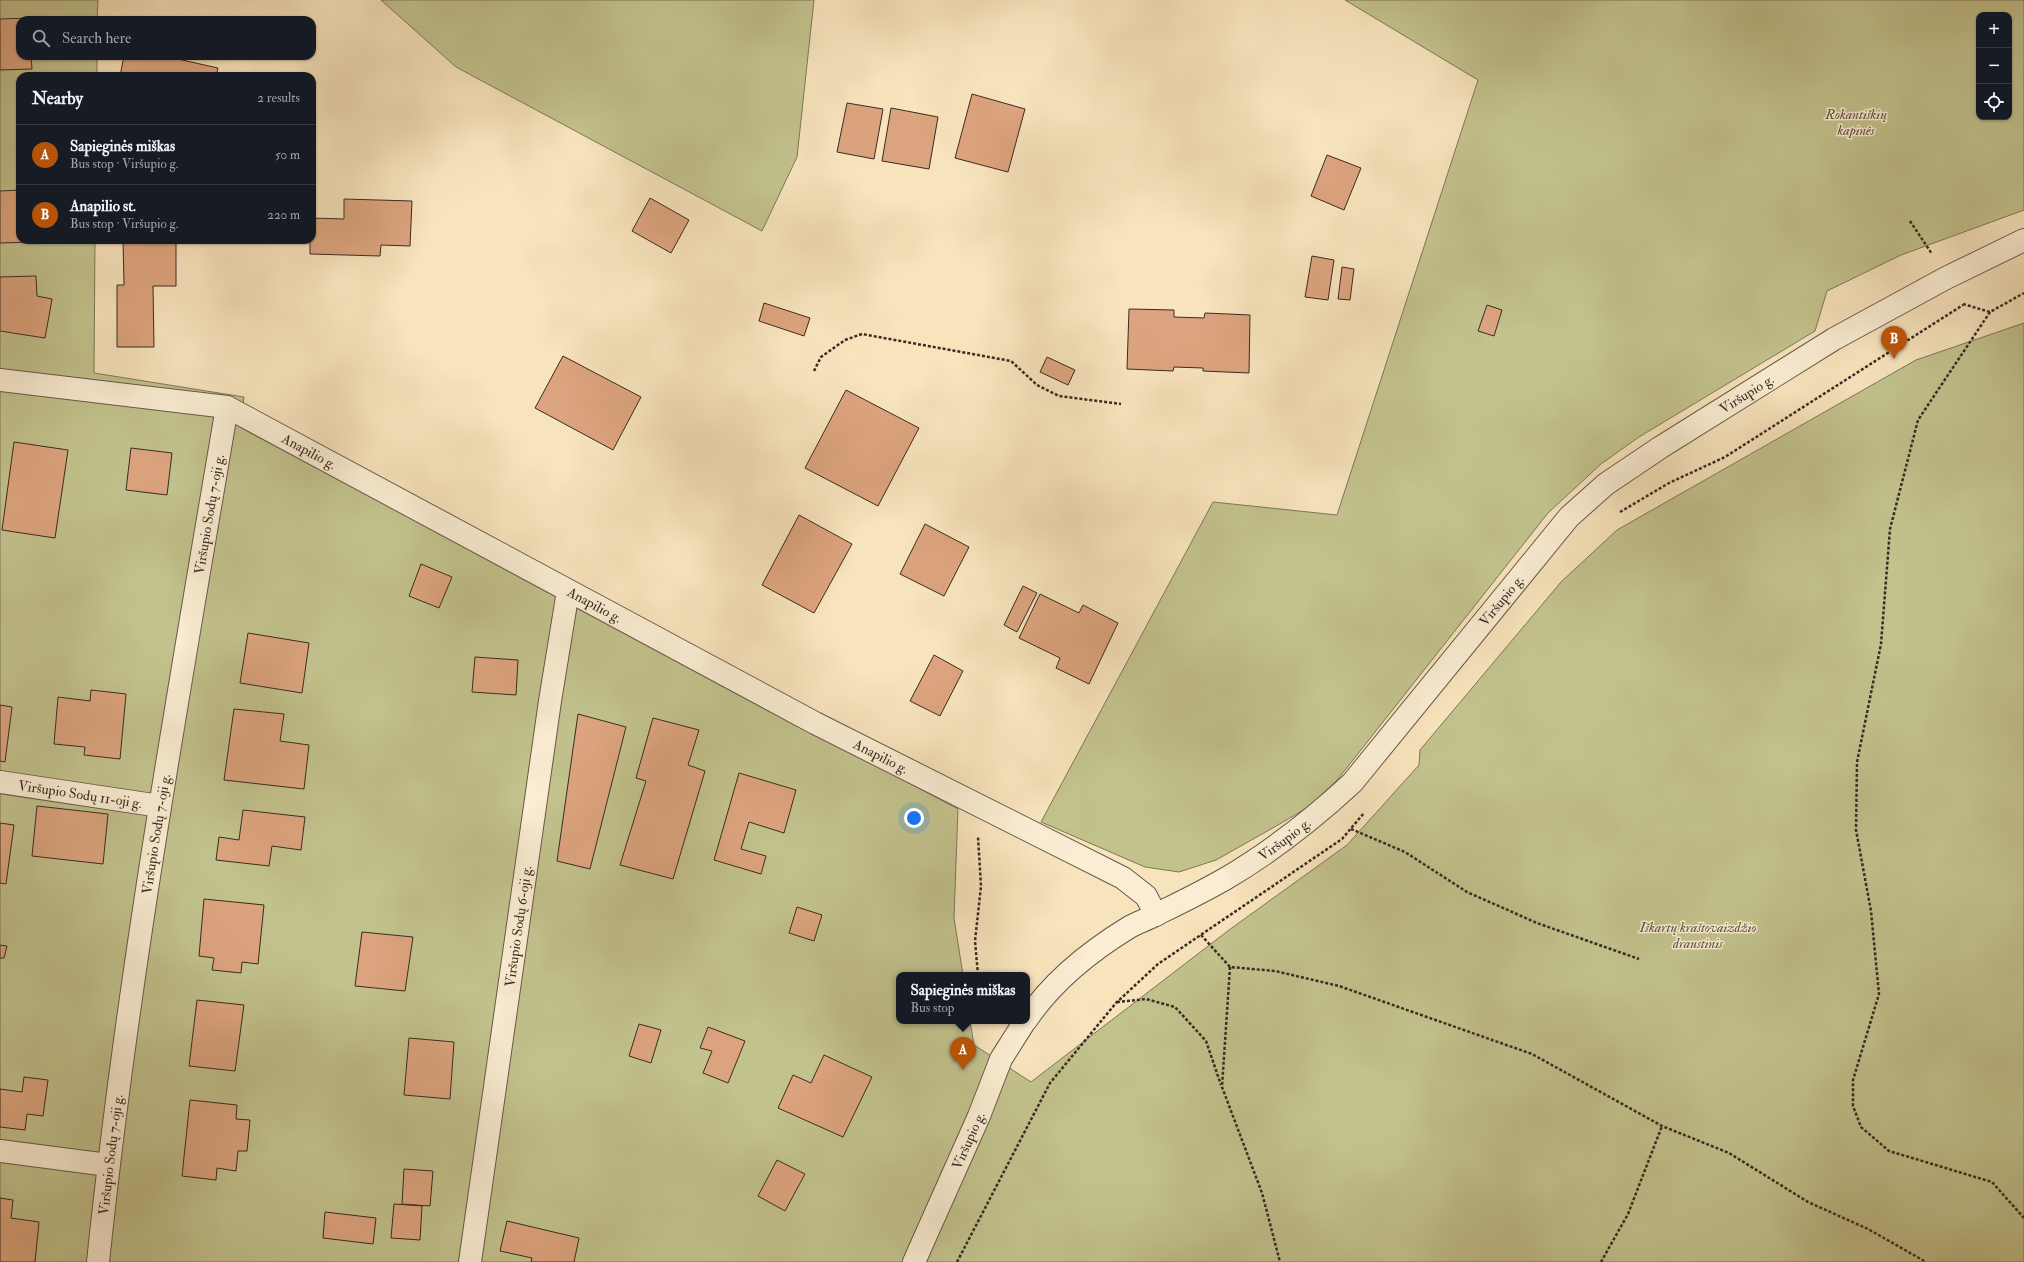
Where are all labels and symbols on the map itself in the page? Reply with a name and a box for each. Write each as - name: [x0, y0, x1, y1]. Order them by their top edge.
- park label: Rokantiškių kapinės: [1824, 106, 1887, 139]
- pin: B: [1881, 326, 1907, 359]
- street label: Viršupio g.: [1716, 371, 1777, 417]
- street label: Anapilio g.: [278, 430, 339, 473]
- street label: Viršupio Sodų 7-oji g.: [191, 453, 228, 576]
- street label: Viršupio g.: [1476, 571, 1527, 629]
- street label: Anapilio g.: [563, 583, 625, 627]
- street label: Anapilio g.: [850, 735, 911, 778]
- street label: Viršupio Sodų 7-oji g.: [138, 772, 174, 895]
- street label: Viršupio Sodų 11-oji g.: [17, 777, 143, 812]
- your location: [904, 808, 924, 828]
- street label: Viršupio g.: [1255, 814, 1314, 865]
- street label: Viršupio Sodų 6-oji g.: [501, 865, 535, 988]
- park label: Iškartų kraštovaizdžio draustinis: [1638, 919, 1757, 952]
- pin: A: [950, 1037, 976, 1070]
- street label: Viršupio Sodų 7-oji g.: [95, 1093, 127, 1216]
- street label: Viršupio g.: [948, 1110, 989, 1172]

